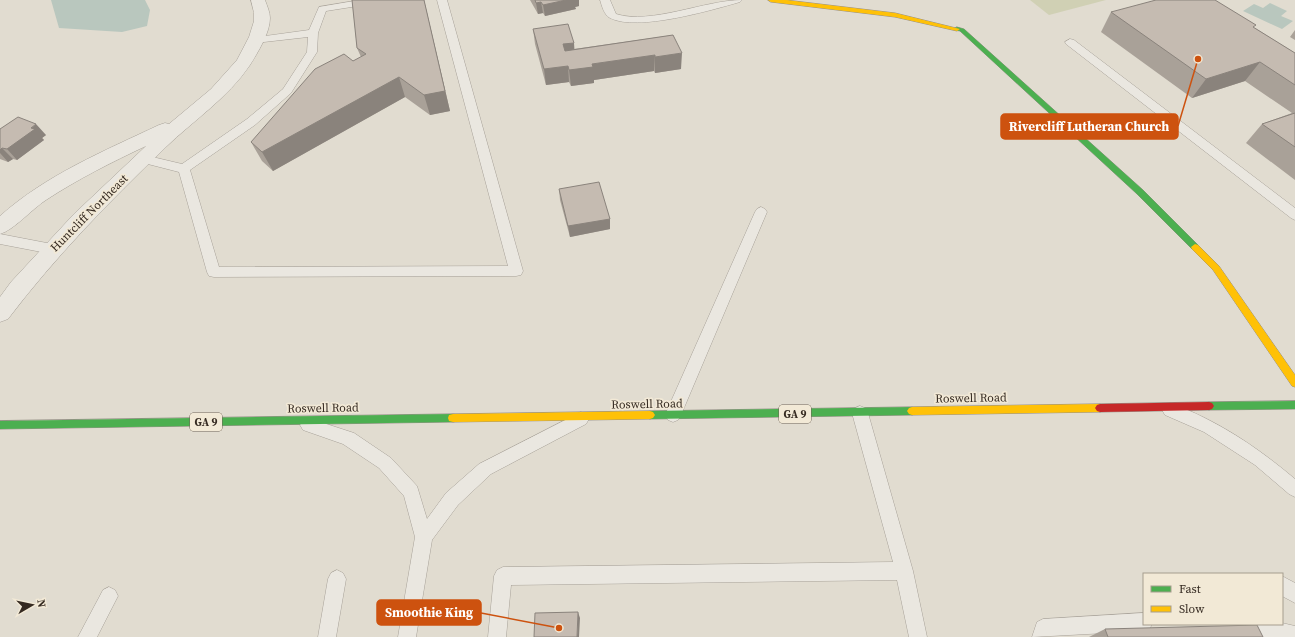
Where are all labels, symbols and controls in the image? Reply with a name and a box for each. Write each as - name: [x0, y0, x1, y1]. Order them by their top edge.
- callout: Rivercliff Lutheran Church: [1001, 114, 1178, 139]
- text: Rivercliff Lutheran Church: [1009, 118, 1169, 135]
- street label: Huntcliff Northeast: [47, 171, 131, 255]
- street label: Roswell Road: [935, 389, 1007, 407]
- street label: Roswell Road: [611, 395, 683, 413]
- street label: Roswell Road: [287, 399, 359, 417]
- road number: GA 9: [779, 405, 811, 423]
- road number: GA 9: [190, 413, 222, 431]
- legend: [1143, 573, 1283, 625]
- text: Fast: [1179, 581, 1201, 597]
- north arrow: [12, 585, 52, 625]
- text: N: [33, 598, 49, 609]
- callout: Smoothie King: [377, 600, 481, 625]
- text: Slow: [1179, 601, 1205, 617]
- text: Smoothie King: [385, 604, 473, 621]

